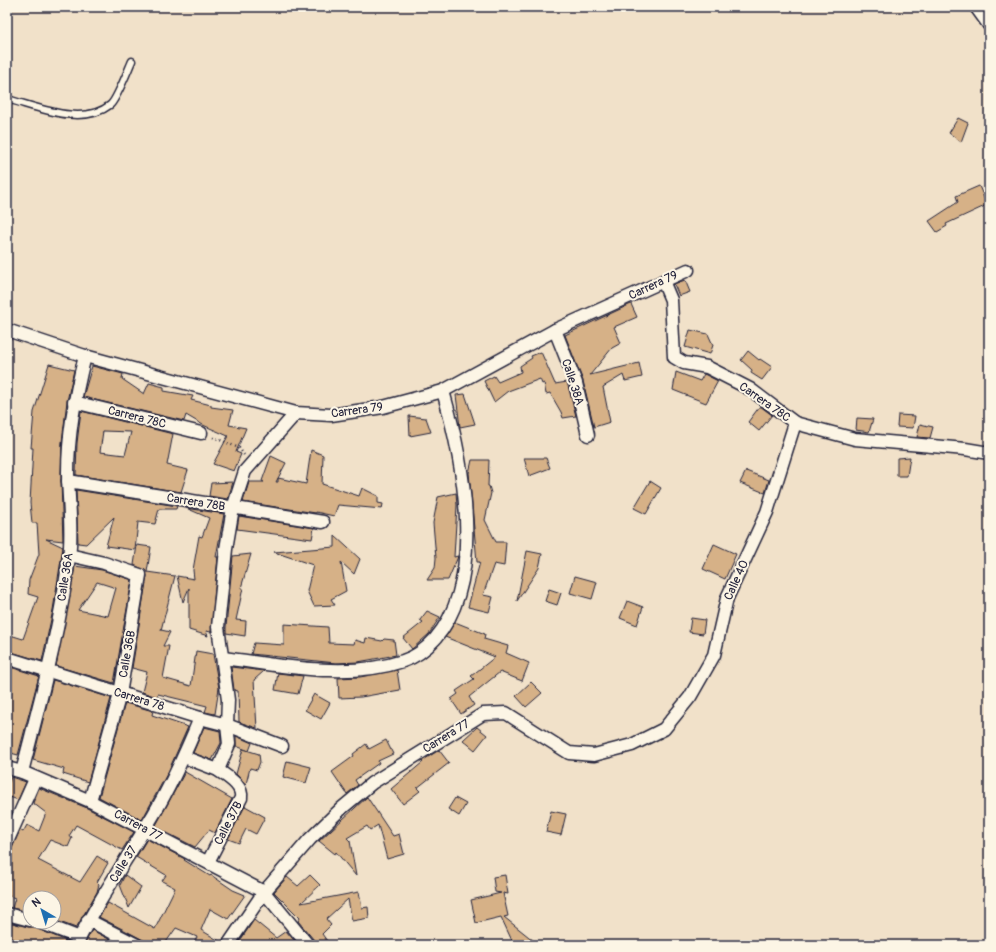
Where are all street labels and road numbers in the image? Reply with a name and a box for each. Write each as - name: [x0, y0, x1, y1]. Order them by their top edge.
- street label: Carrera 79: [626, 268, 680, 303]
- street label: Calle 38A: [558, 357, 587, 407]
- street label: Carrera 78C: [736, 379, 793, 426]
- street label: Carrera 79: [330, 399, 384, 422]
- street label: Carrera 78C: [106, 403, 168, 432]
- street label: Carrera 78B: [166, 490, 226, 515]
- street label: Calle 36A: [54, 552, 77, 602]
- street label: Calle 40: [721, 558, 752, 603]
- street label: Calle 36B: [116, 629, 139, 679]
- street label: Carrera 78: [112, 685, 166, 714]
- street label: Carrera 77: [420, 716, 473, 757]
- street label: Calle 37B: [211, 799, 246, 848]
- street label: Carrera 77: [111, 807, 165, 845]
- street label: Calle 37: [106, 843, 141, 885]

